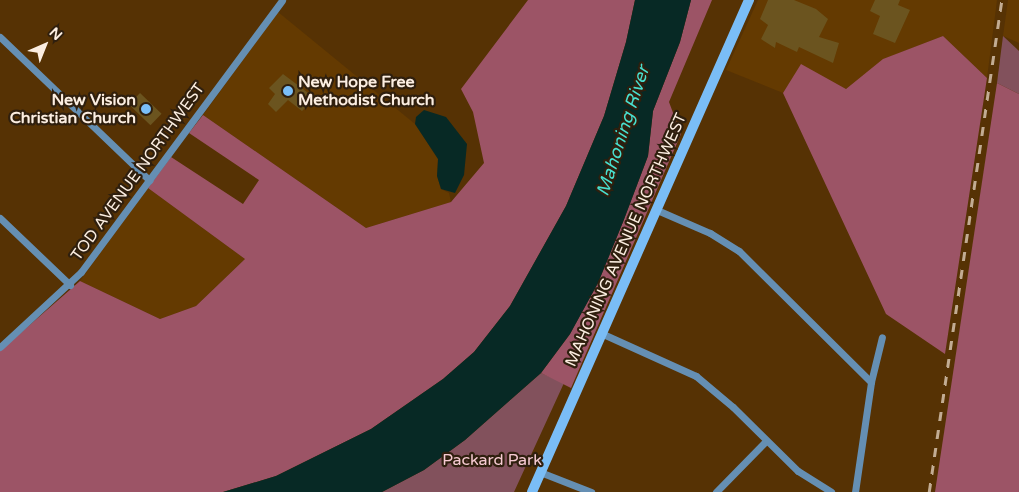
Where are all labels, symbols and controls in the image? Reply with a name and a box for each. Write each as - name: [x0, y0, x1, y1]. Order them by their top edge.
- north arrow: [20, 20, 70, 70]
- text: N: [46, 24, 66, 44]
- water label: Mahoning River: [592, 63, 654, 199]
- place label: New Hope Free Methodist Church: [298, 72, 435, 110]
- street label: TOD AVENUE NORTHWEST: [67, 79, 209, 265]
- marker: New Hope Free Methodist Church: [282, 85, 294, 97]
- place label: New Vision Christian Church: [10, 90, 136, 128]
- marker: New Vision Christian Church: [140, 103, 152, 115]
- street label: MAHONING AVENUE NORTHWEST: [561, 110, 691, 370]
- park label: Packard Park: [442, 450, 542, 470]

